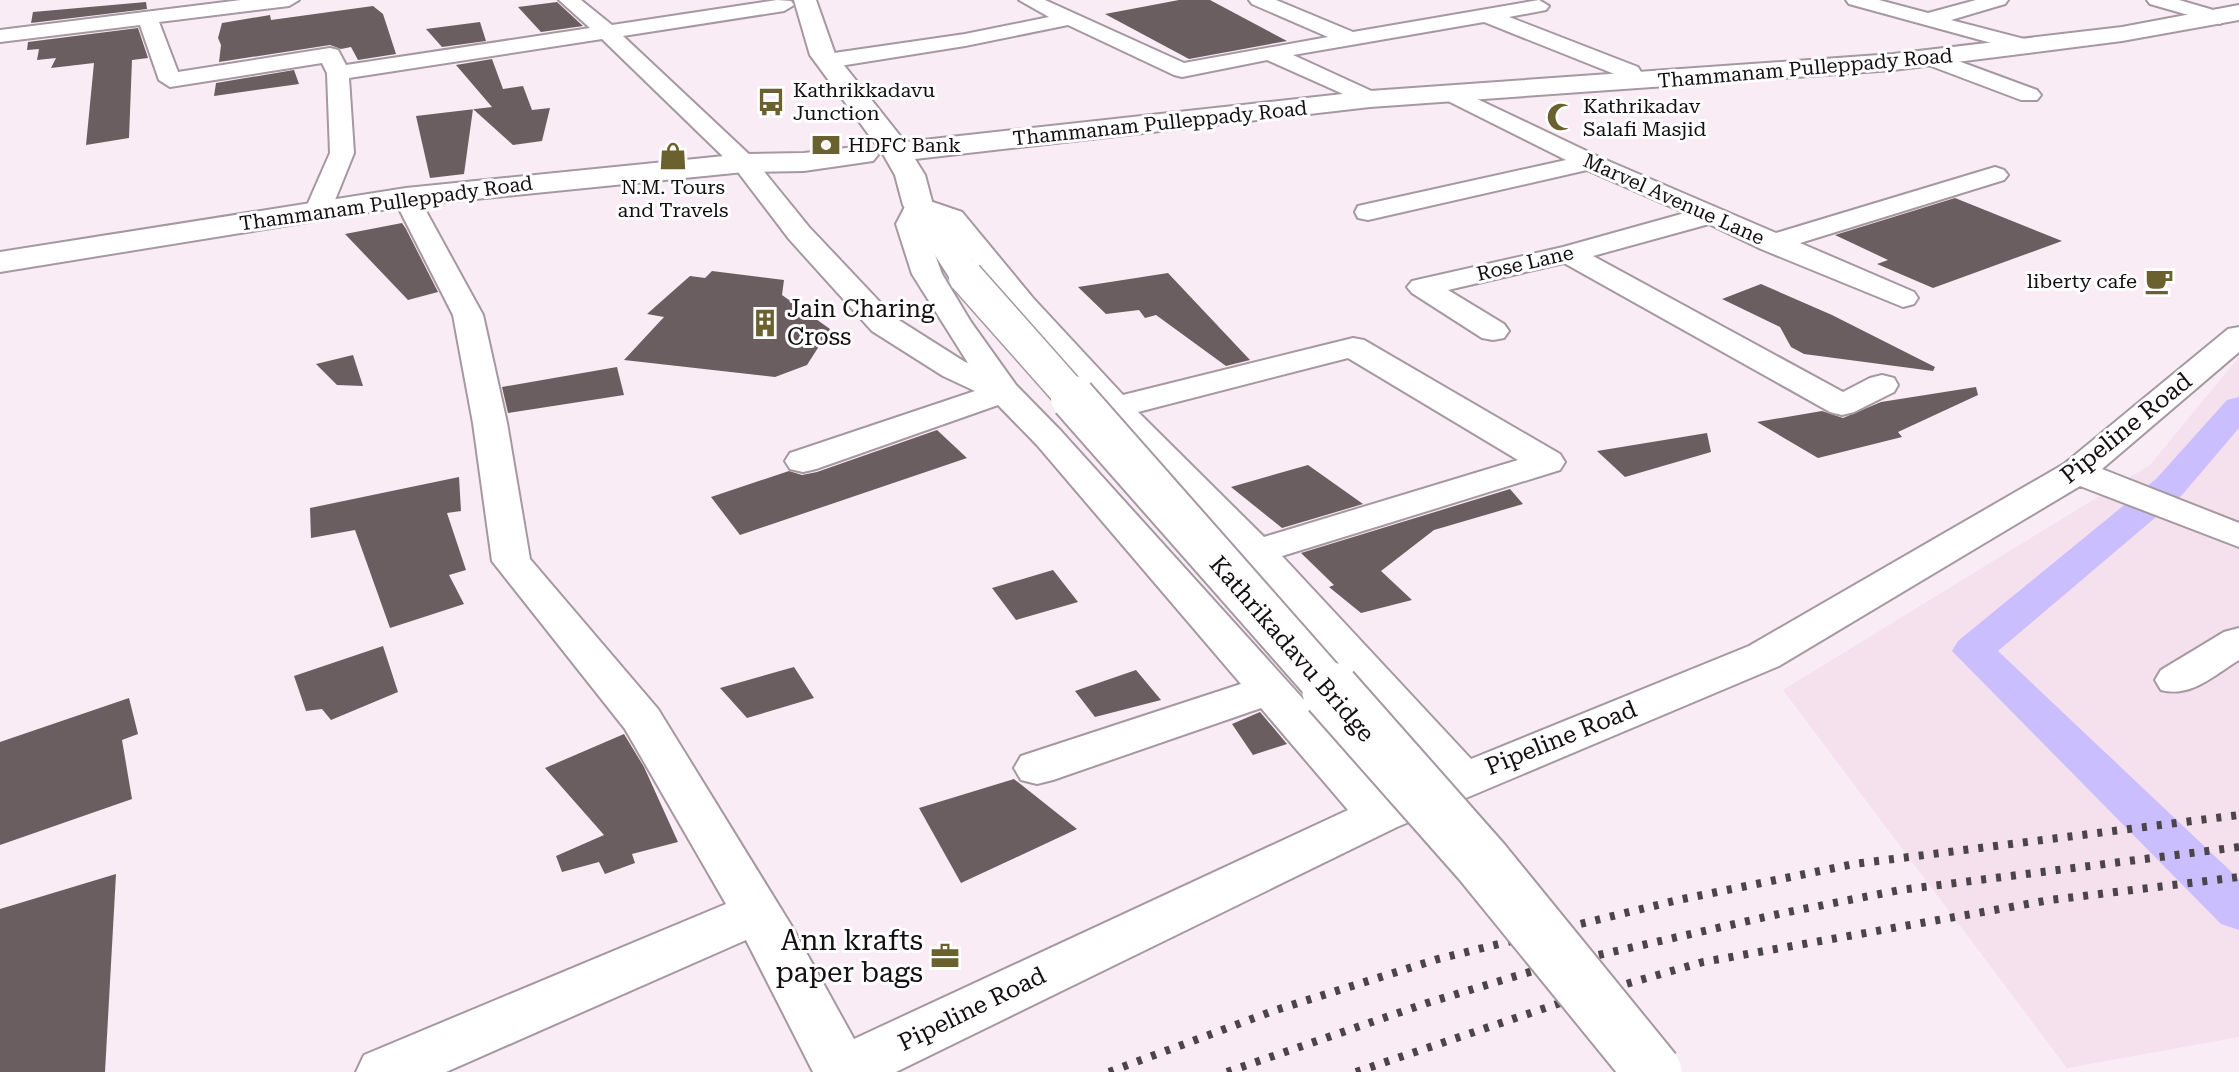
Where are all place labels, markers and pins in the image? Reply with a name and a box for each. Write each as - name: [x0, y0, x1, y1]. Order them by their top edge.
- place label: Kathrikkadavu Junction: [793, 78, 936, 125]
- bus stop icon: Kathrikkadavu Junction: [756, 87, 786, 117]
- place label: Kathrikadav Salafi Masjid: [1583, 94, 1707, 141]
- mosque icon: Kathrikadav Salafi Masjid: [1546, 102, 1576, 132]
- bank icon: HDFC Bank: [811, 130, 841, 160]
- place label: HDFC Bank: [848, 133, 961, 157]
- shop icon: N.M. Tours and Travels: [658, 141, 688, 171]
- place label: N.M. Tours and Travels: [618, 175, 728, 222]
- cafe icon: liberty cafe: [2144, 266, 2174, 296]
- place label: liberty cafe: [2027, 269, 2137, 293]
- place label: Jain Charing Cross: [787, 295, 935, 351]
- building icon: Jain Charing Cross: [750, 308, 780, 338]
- place label: Ann krafts paper bags: [775, 924, 923, 989]
- office icon: Ann krafts paper bags: [930, 941, 960, 971]

